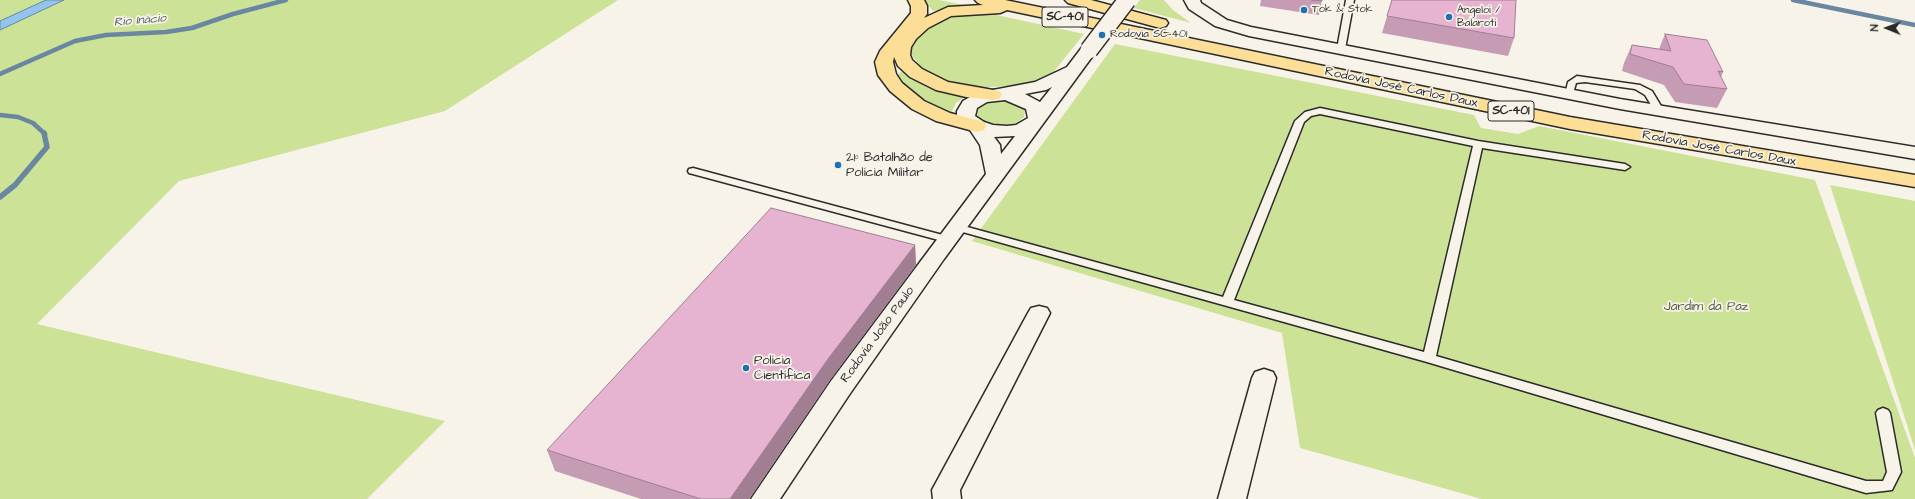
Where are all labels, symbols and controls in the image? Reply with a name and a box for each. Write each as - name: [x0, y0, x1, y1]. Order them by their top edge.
- place label: Tok & Stok: [1312, 3, 1372, 17]
- place label: Angeloi / Balaroti: [1457, 4, 1500, 30]
- marker: Tok & Stok: [1299, 5, 1309, 15]
- road number: SC-401: [1042, 7, 1088, 27]
- north arrow: [1867, 8, 1907, 48]
- water label: Rio Inácio: [113, 12, 167, 30]
- marker: Angeloi / Balaroti: [1444, 12, 1454, 22]
- text: N: [1867, 24, 1882, 31]
- place label: Rodovia SC-401: [1110, 28, 1187, 42]
- marker: Rodovia SC-401: [1097, 30, 1107, 40]
- street label: Rodovia José Carlos Daux: [1323, 64, 1479, 112]
- road number: SC-401: [1488, 101, 1534, 121]
- street label: Rodovia José Carlos Daux: [1641, 128, 1797, 170]
- place label: 21º Batalhão de Polícia Militar: [846, 150, 933, 181]
- marker: 21º Batalhão de Polícia Militar: [833, 160, 843, 170]
- street label: Rodovia João Paulo: [838, 284, 918, 386]
- park label: Jardim da Paz: [1664, 299, 1748, 315]
- place label: Polícia Científica: [754, 353, 810, 384]
- marker: Polícia Científica: [741, 363, 751, 373]

